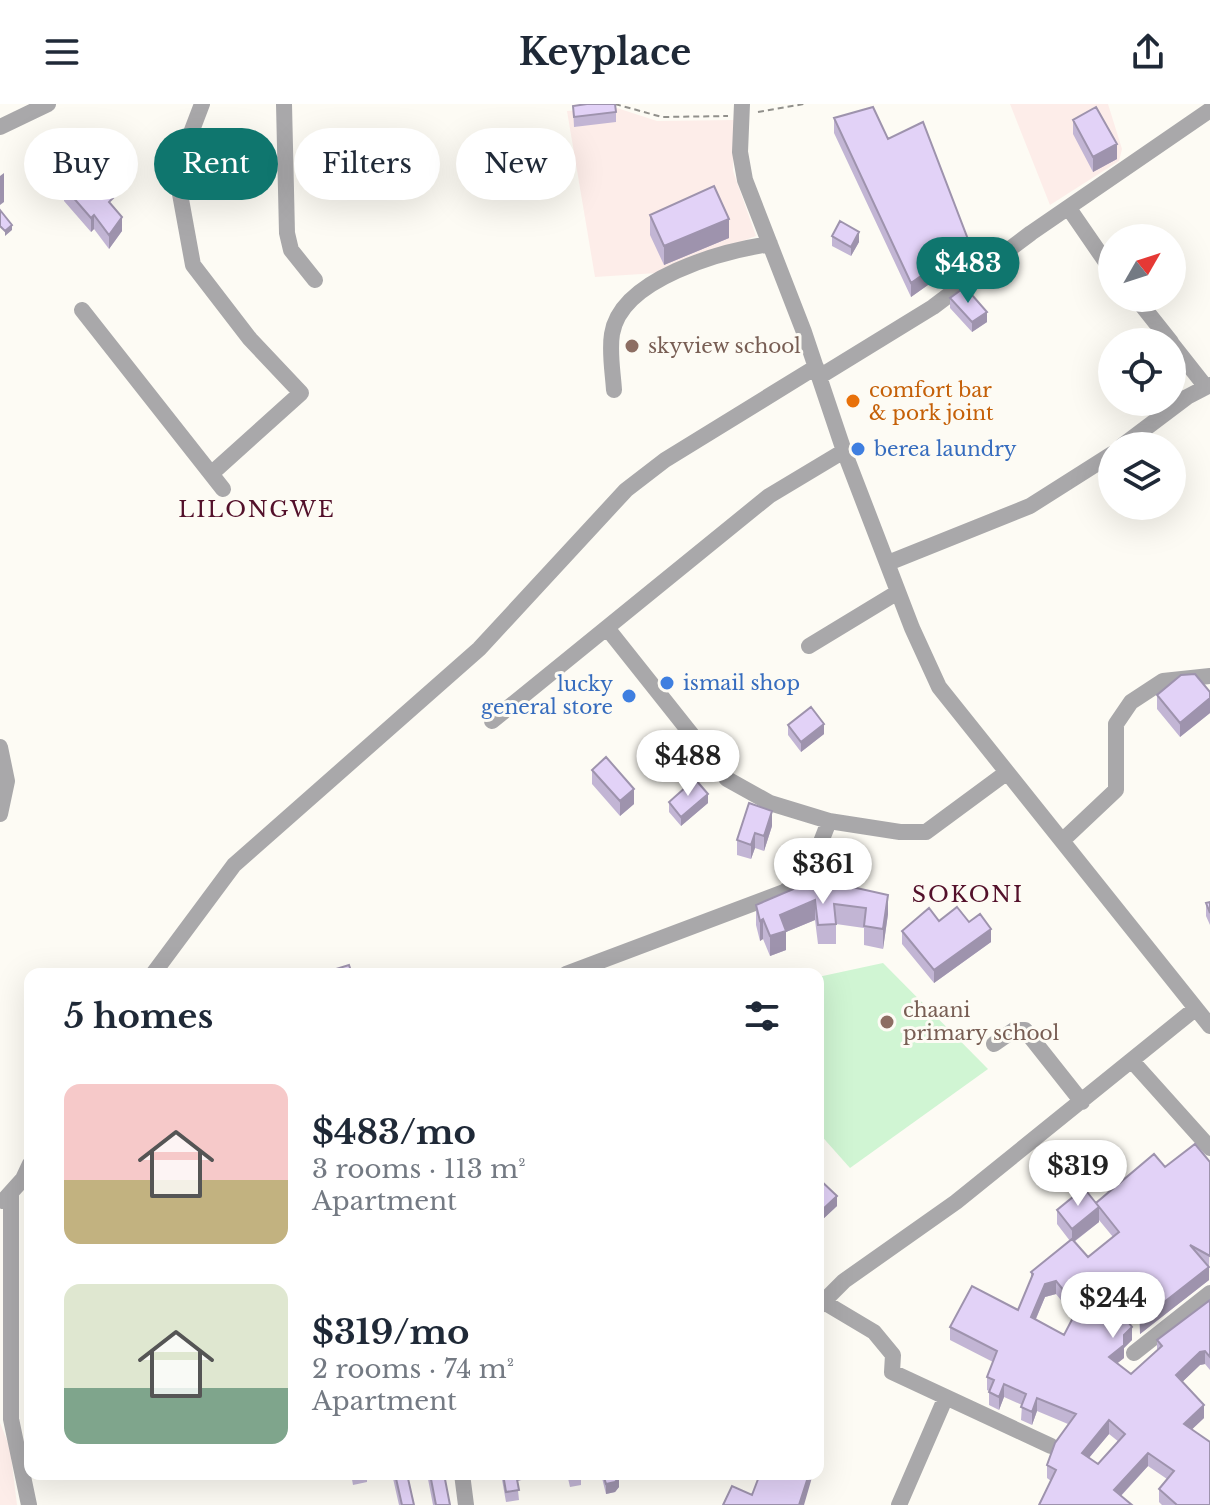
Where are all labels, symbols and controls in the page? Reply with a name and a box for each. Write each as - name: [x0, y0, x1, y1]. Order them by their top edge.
- icon: menu: [40, 30, 84, 74]
- text: Keyplace: [519, 30, 691, 75]
- icon: share: [1126, 30, 1170, 74]
- chip: Buy: [24, 128, 138, 200]
- chip: Rent: [154, 128, 278, 200]
- chip: Filters: [294, 128, 440, 200]
- chip: New: [456, 128, 576, 200]
- north arrow: [1098, 224, 1186, 312]
- map controls: [1098, 224, 1186, 520]
- pin: $483: [921, 237, 1015, 305]
- text: $483: [934, 247, 1002, 279]
- button: locate: [1098, 328, 1186, 416]
- place label: skyview school: [648, 334, 801, 358]
- marker: skyview school: [623, 337, 641, 355]
- place label: comfort bar & pork joint: [869, 378, 994, 425]
- marker: comfort bar & pork joint: [844, 392, 862, 410]
- button: layers: [1098, 432, 1186, 520]
- place label: berea laundry: [873, 437, 1017, 461]
- marker: berea laundry: [849, 440, 867, 458]
- district label: LILONGWE: [178, 496, 336, 523]
- place label: ismail shop: [683, 671, 800, 695]
- place label: lucky general store: [481, 672, 613, 719]
- marker: ismail shop: [658, 674, 676, 692]
- marker: lucky general store: [620, 687, 638, 705]
- pin: $488: [641, 730, 735, 798]
- text: $488: [654, 740, 722, 772]
- pin: $361: [776, 838, 870, 906]
- text: $361: [792, 848, 854, 880]
- district label: SOKONI: [912, 881, 1024, 908]
- icon: filters: [740, 994, 784, 1038]
- text: 5 homes: [64, 995, 213, 1037]
- place label: chaani primary school: [903, 998, 1059, 1045]
- marker: chaani primary school: [878, 1013, 896, 1031]
- text: $483/mo: [312, 1111, 476, 1153]
- icon: home: [128, 1116, 224, 1212]
- pin: $319: [1031, 1140, 1125, 1208]
- text: $319: [1047, 1150, 1109, 1182]
- text: 3 rooms · 113 m²: [312, 1153, 526, 1185]
- text: Apartment: [312, 1185, 457, 1217]
- pin: $244: [1066, 1272, 1160, 1340]
- text: $244: [1079, 1282, 1147, 1314]
- text: $319/mo: [312, 1311, 470, 1353]
- icon: home: [128, 1316, 224, 1412]
- text: 2 rooms · 74 m²: [312, 1353, 514, 1385]
- text: Apartment: [312, 1385, 457, 1417]

